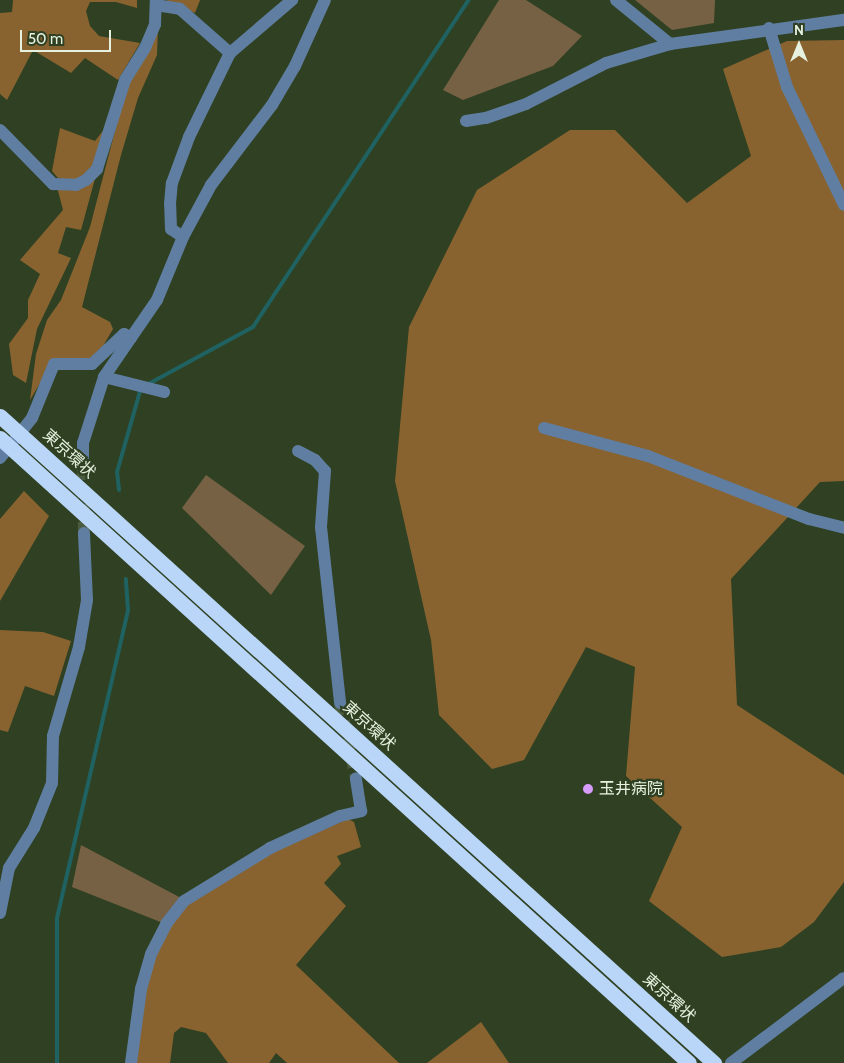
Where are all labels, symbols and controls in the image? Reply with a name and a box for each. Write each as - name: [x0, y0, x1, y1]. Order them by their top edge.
- scale bar: [22, 20, 114, 52]
- north arrow: [774, 20, 824, 70]
- text: N: [794, 21, 804, 39]
- text: 50 m: [28, 30, 63, 48]
- street label: 東京環状: [39, 425, 99, 483]
- street label: 東京環状: [339, 697, 399, 755]
- place label: 玉井病院: [599, 779, 663, 799]
- marker: 玉井病院: [581, 782, 595, 796]
- street label: 東京環状: [639, 969, 699, 1027]

